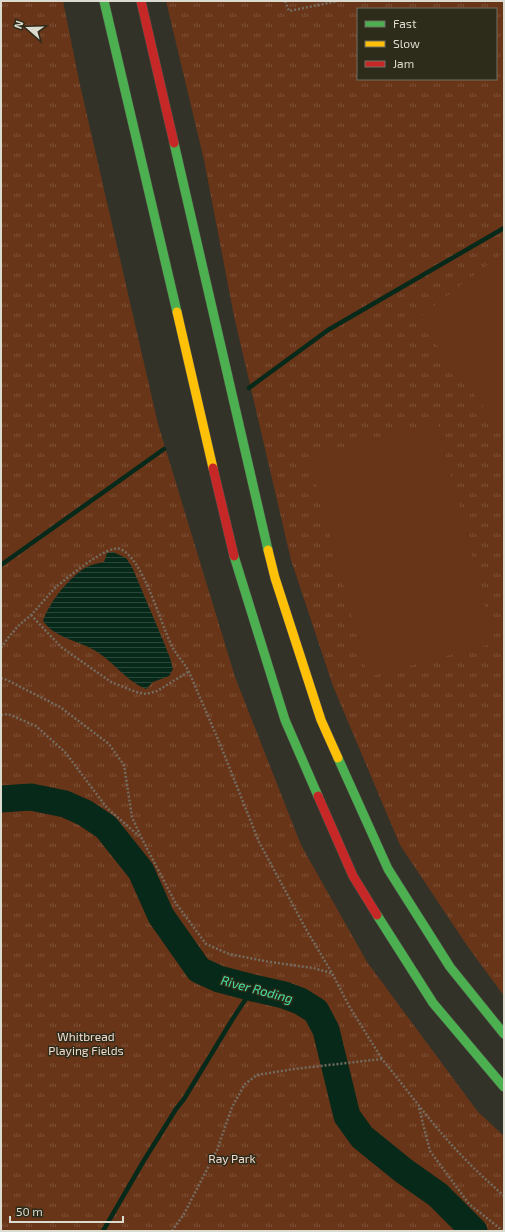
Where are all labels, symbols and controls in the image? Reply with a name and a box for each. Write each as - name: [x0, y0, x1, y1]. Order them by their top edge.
- north arrow: [8, 8, 48, 48]
- legend: [357, 8, 497, 80]
- text: Fast: [393, 16, 417, 30]
- text: N: [11, 18, 26, 30]
- text: Slow: [393, 36, 420, 50]
- text: Jam: [393, 56, 414, 70]
- water label: River Roding: [219, 972, 295, 1006]
- park label: Whitbread Playing Fields: [48, 1029, 124, 1057]
- park label: Ray Park: [208, 1151, 256, 1165]
- scale bar: [10, 1198, 123, 1224]
- text: 50 m: [16, 1204, 43, 1218]

